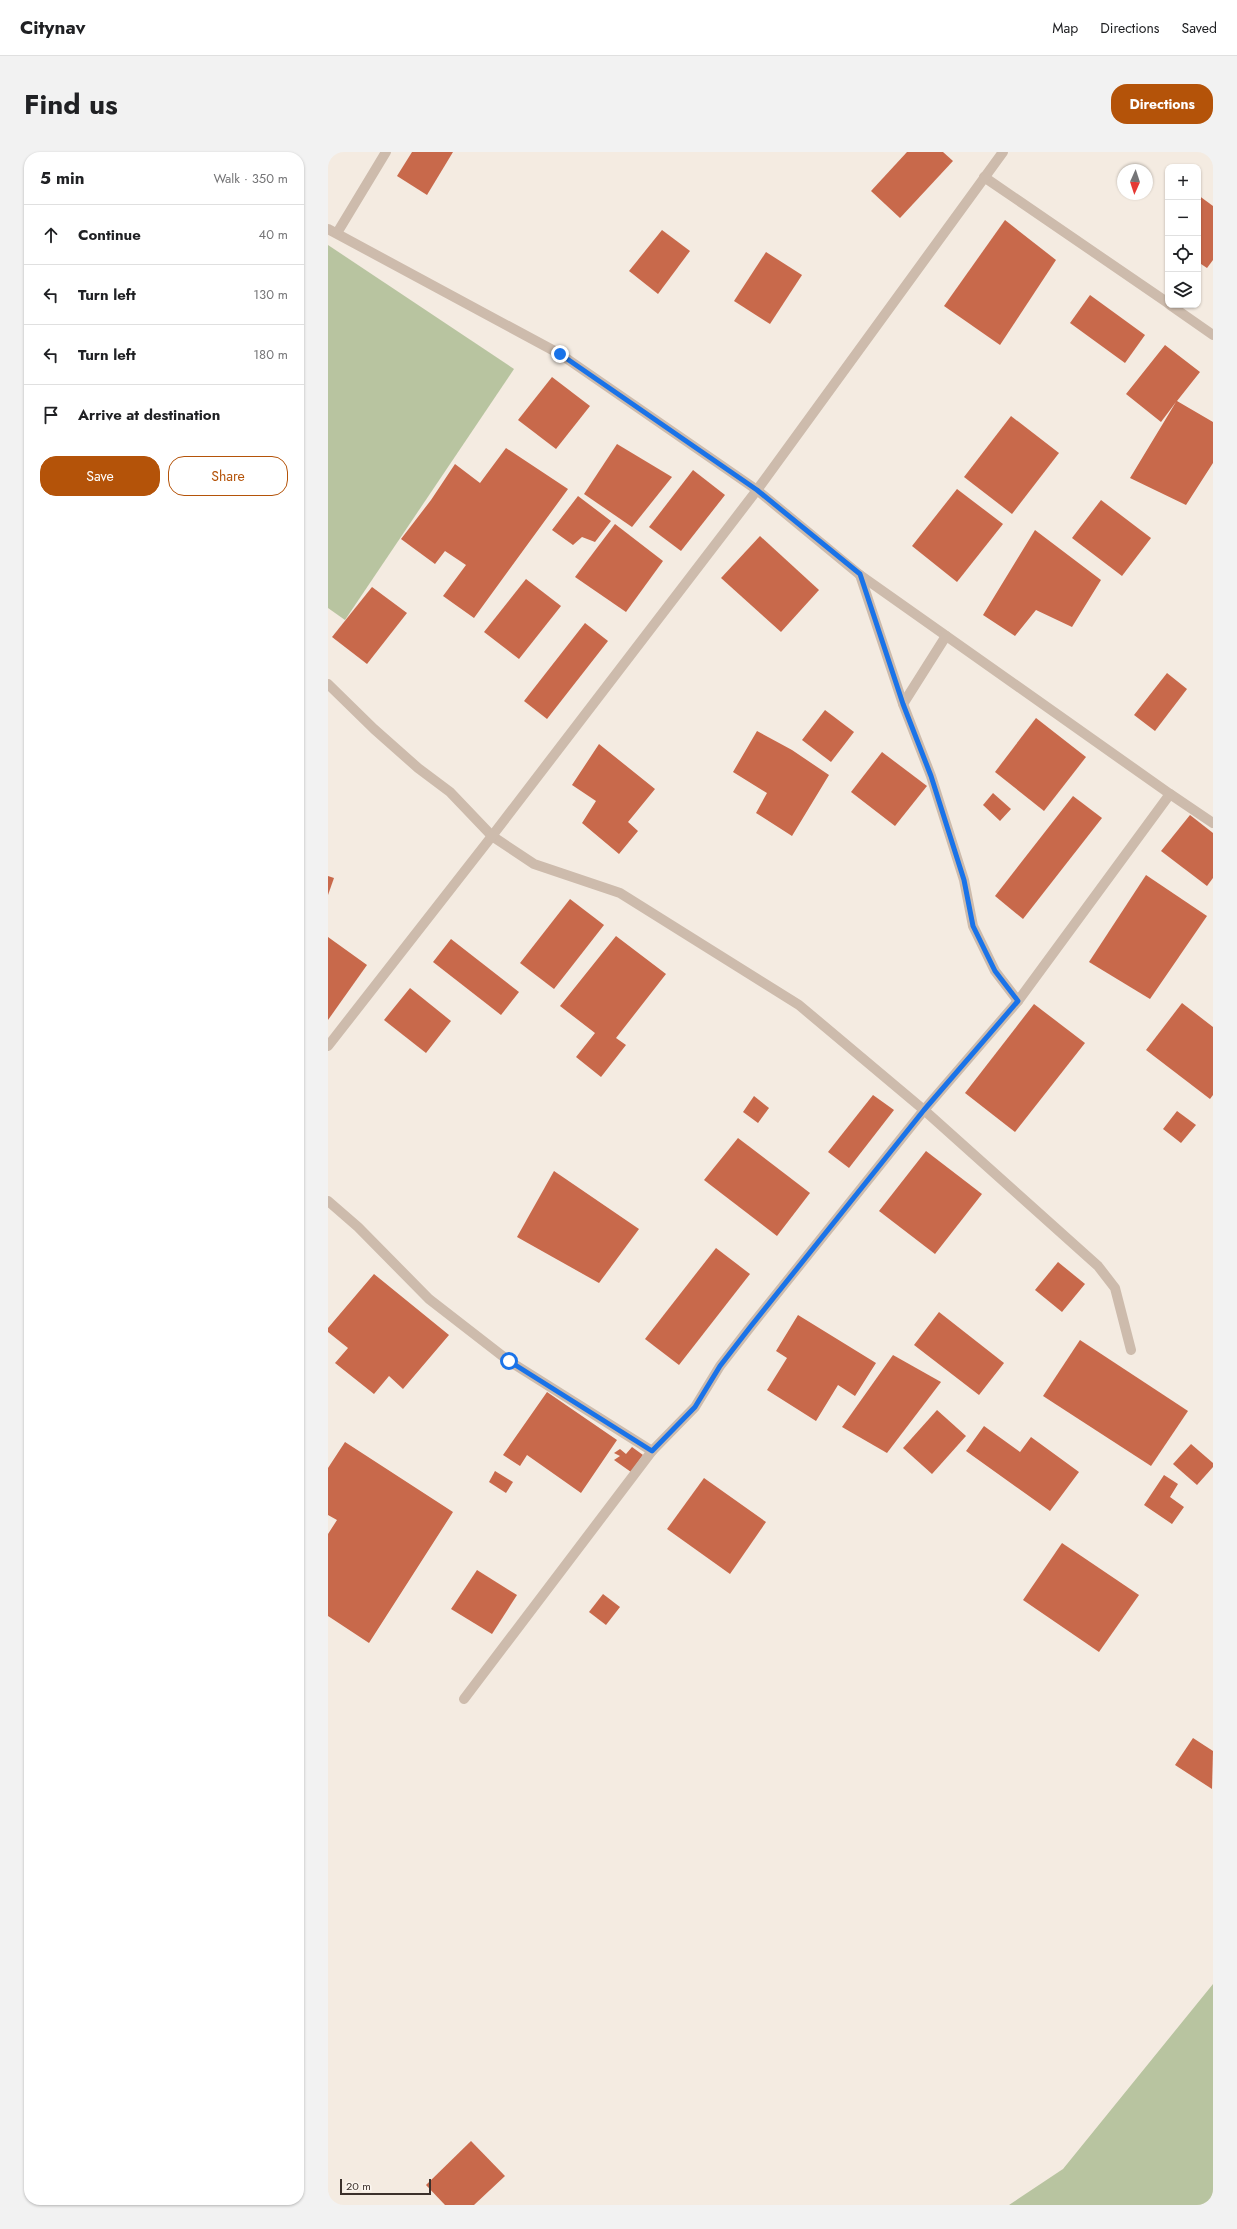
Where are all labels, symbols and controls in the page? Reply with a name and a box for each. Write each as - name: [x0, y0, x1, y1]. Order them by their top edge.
- text: Citynav: [20, 14, 86, 41]
- text: Map: [1052, 18, 1078, 38]
- text: Directions: [1100, 18, 1160, 38]
- text: Saved: [1182, 18, 1217, 38]
- text: Find us: [24, 84, 118, 125]
- button: Directions: [1111, 84, 1213, 124]
- north arrow: [1117, 164, 1153, 200]
- map controls: [1165, 164, 1201, 308]
- button: +: [1165, 164, 1201, 200]
- text: 5 min: [40, 166, 84, 190]
- text: Walk · 350 m: [213, 169, 288, 188]
- button: −: [1165, 200, 1201, 236]
- icon: ahead: [40, 224, 62, 246]
- text: Continue: [78, 224, 141, 246]
- text: 40 m: [259, 225, 288, 244]
- button: locate: [1165, 236, 1201, 272]
- button: layers: [1165, 272, 1201, 308]
- icon: left: [40, 284, 62, 306]
- text: Turn left: [78, 284, 136, 306]
- text: 130 m: [253, 285, 288, 304]
- icon: left: [40, 344, 62, 366]
- text: Turn left: [78, 344, 136, 366]
- text: 180 m: [253, 345, 288, 364]
- route end: [551, 345, 569, 363]
- icon: arrive: [40, 404, 62, 426]
- text: Arrive at destination: [78, 404, 220, 426]
- button: Save: [40, 456, 160, 496]
- button: Share: [168, 456, 288, 496]
- route start: [500, 1352, 518, 1370]
- scale bar: [340, 2177, 431, 2196]
- text: 20 m: [346, 2178, 371, 2194]

